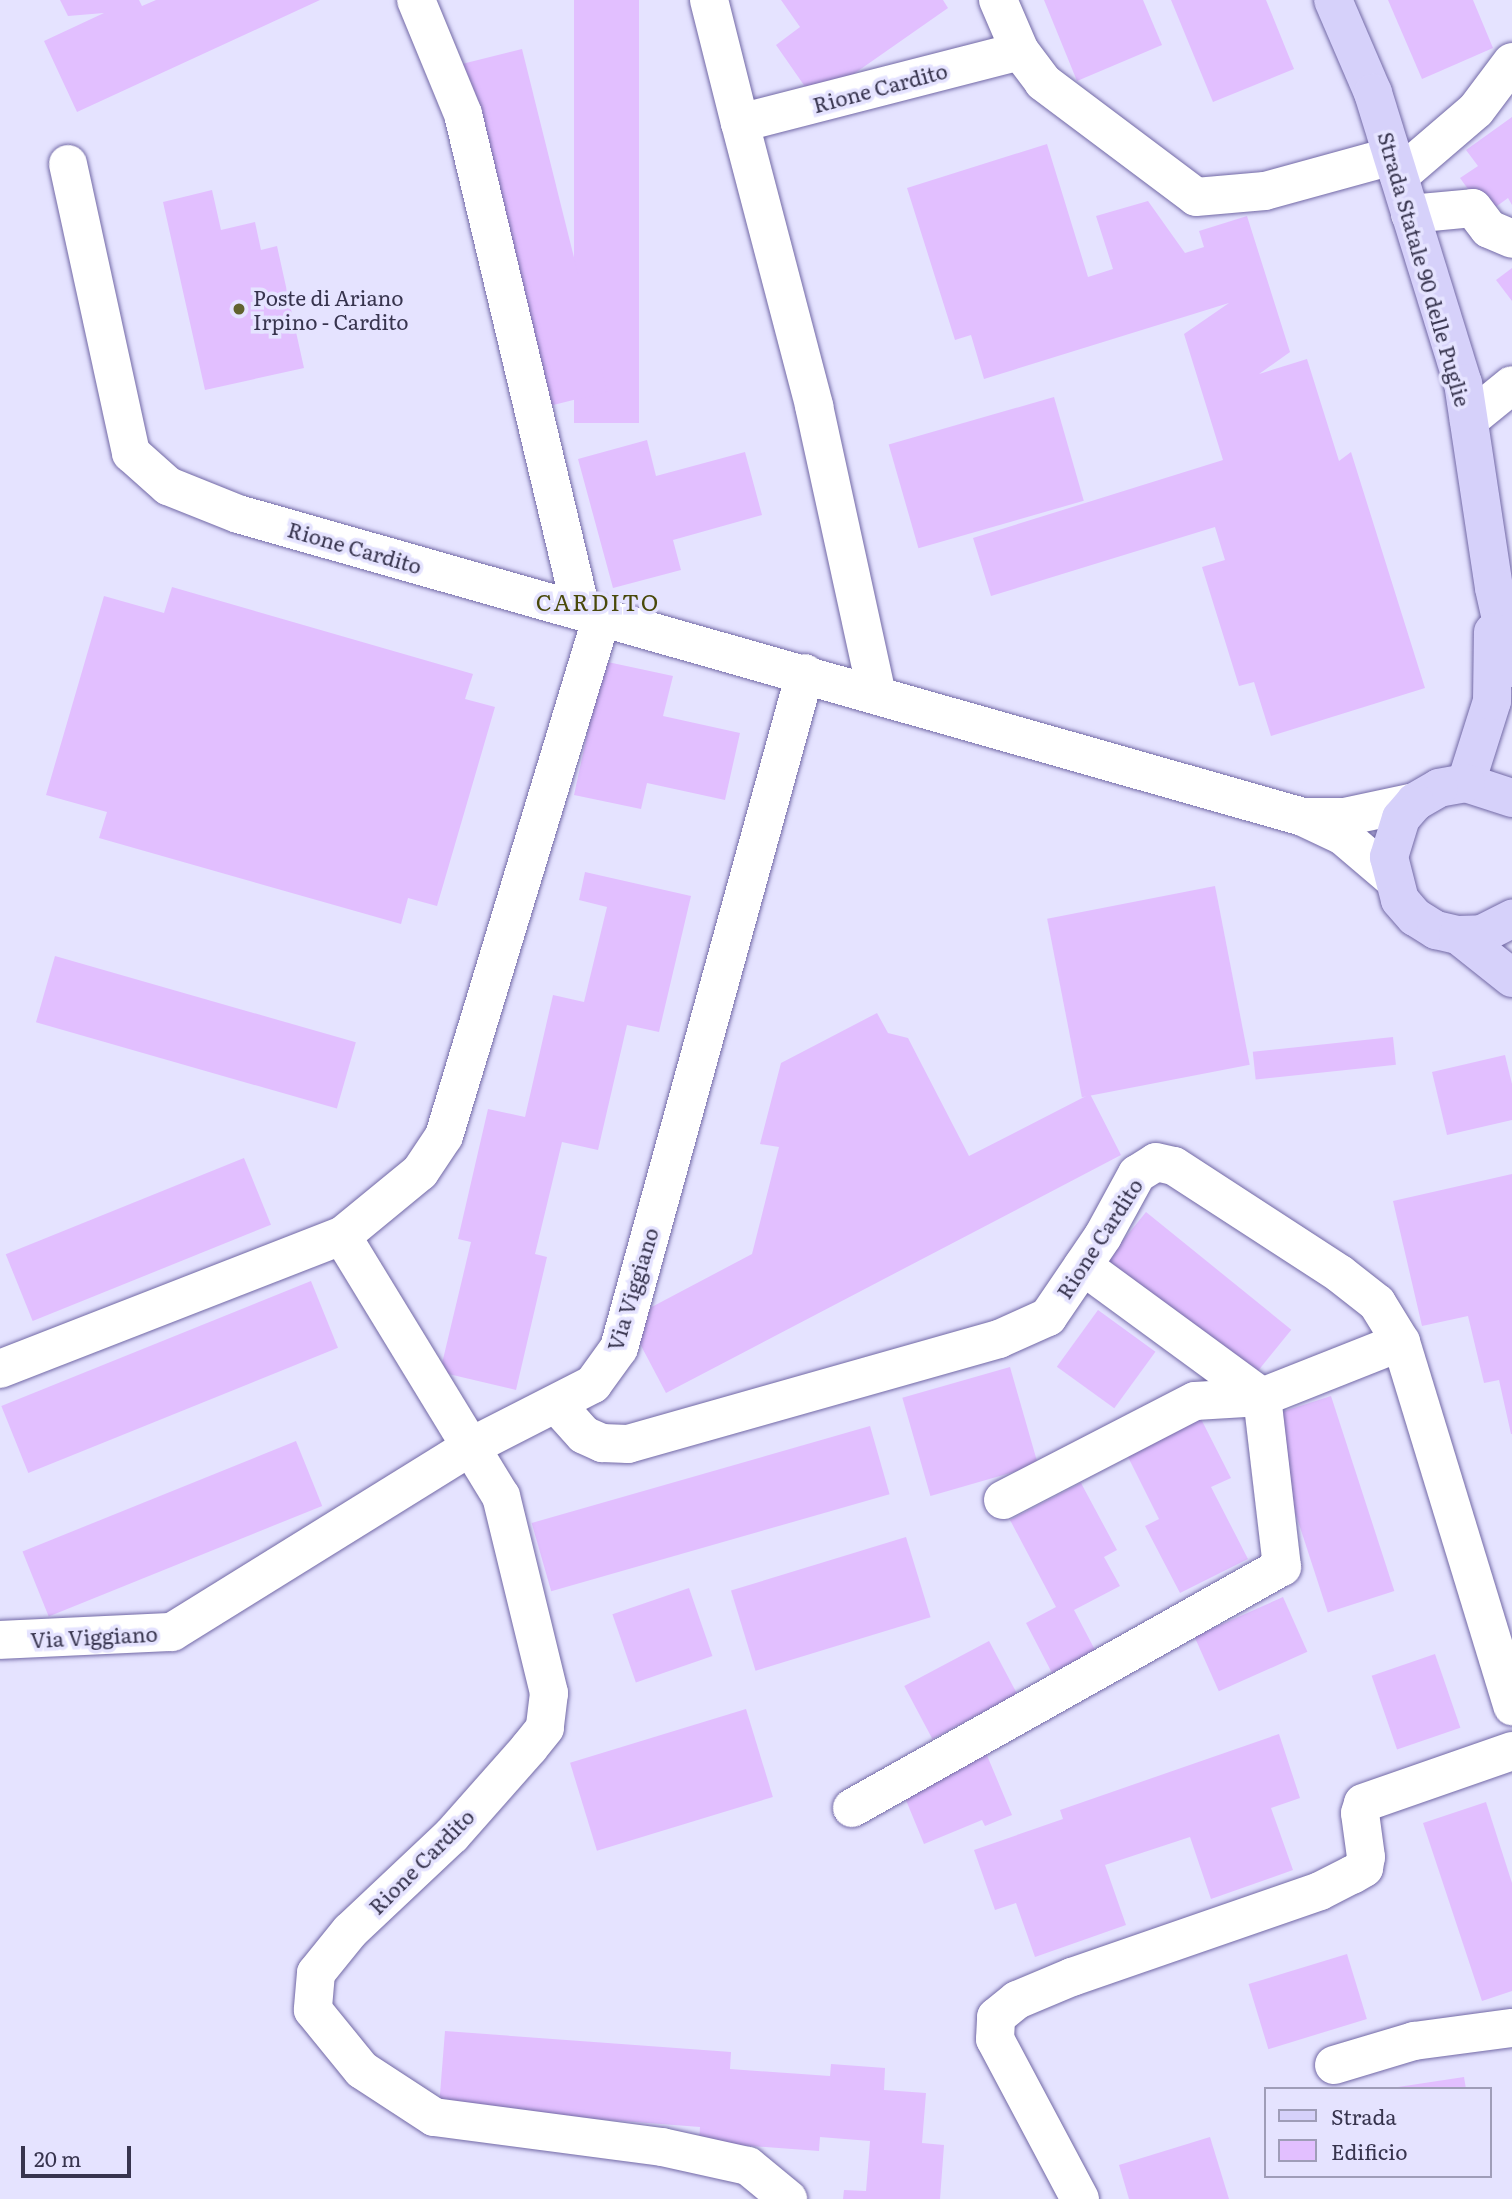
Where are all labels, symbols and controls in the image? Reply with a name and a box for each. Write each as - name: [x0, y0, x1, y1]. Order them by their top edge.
- street label: Rione Cardito: [810, 57, 950, 117]
- street label: Strada Statale 90 delle Puglie: [1374, 129, 1476, 409]
- place label: Poste di Ariano Irpino - Cardito: [253, 284, 409, 334]
- marker: Poste di Ariano Irpino - Cardito: [231, 301, 247, 317]
- street label: Rione Cardito: [285, 516, 425, 578]
- district label: CARDITO: [537, 587, 659, 615]
- street label: Rione Cardito: [1051, 1173, 1147, 1303]
- street label: Via Viggiano: [601, 1224, 663, 1354]
- street label: Via Viggiano: [30, 1620, 158, 1652]
- street label: Rione Cardito: [363, 1803, 479, 1919]
- legend: [1264, 2087, 1491, 2178]
- text: Strada: [1331, 2100, 1397, 2131]
- scale bar: [24, 2132, 135, 2176]
- text: Edificio: [1331, 2135, 1407, 2166]
- text: 20 m: [34, 2142, 81, 2173]

